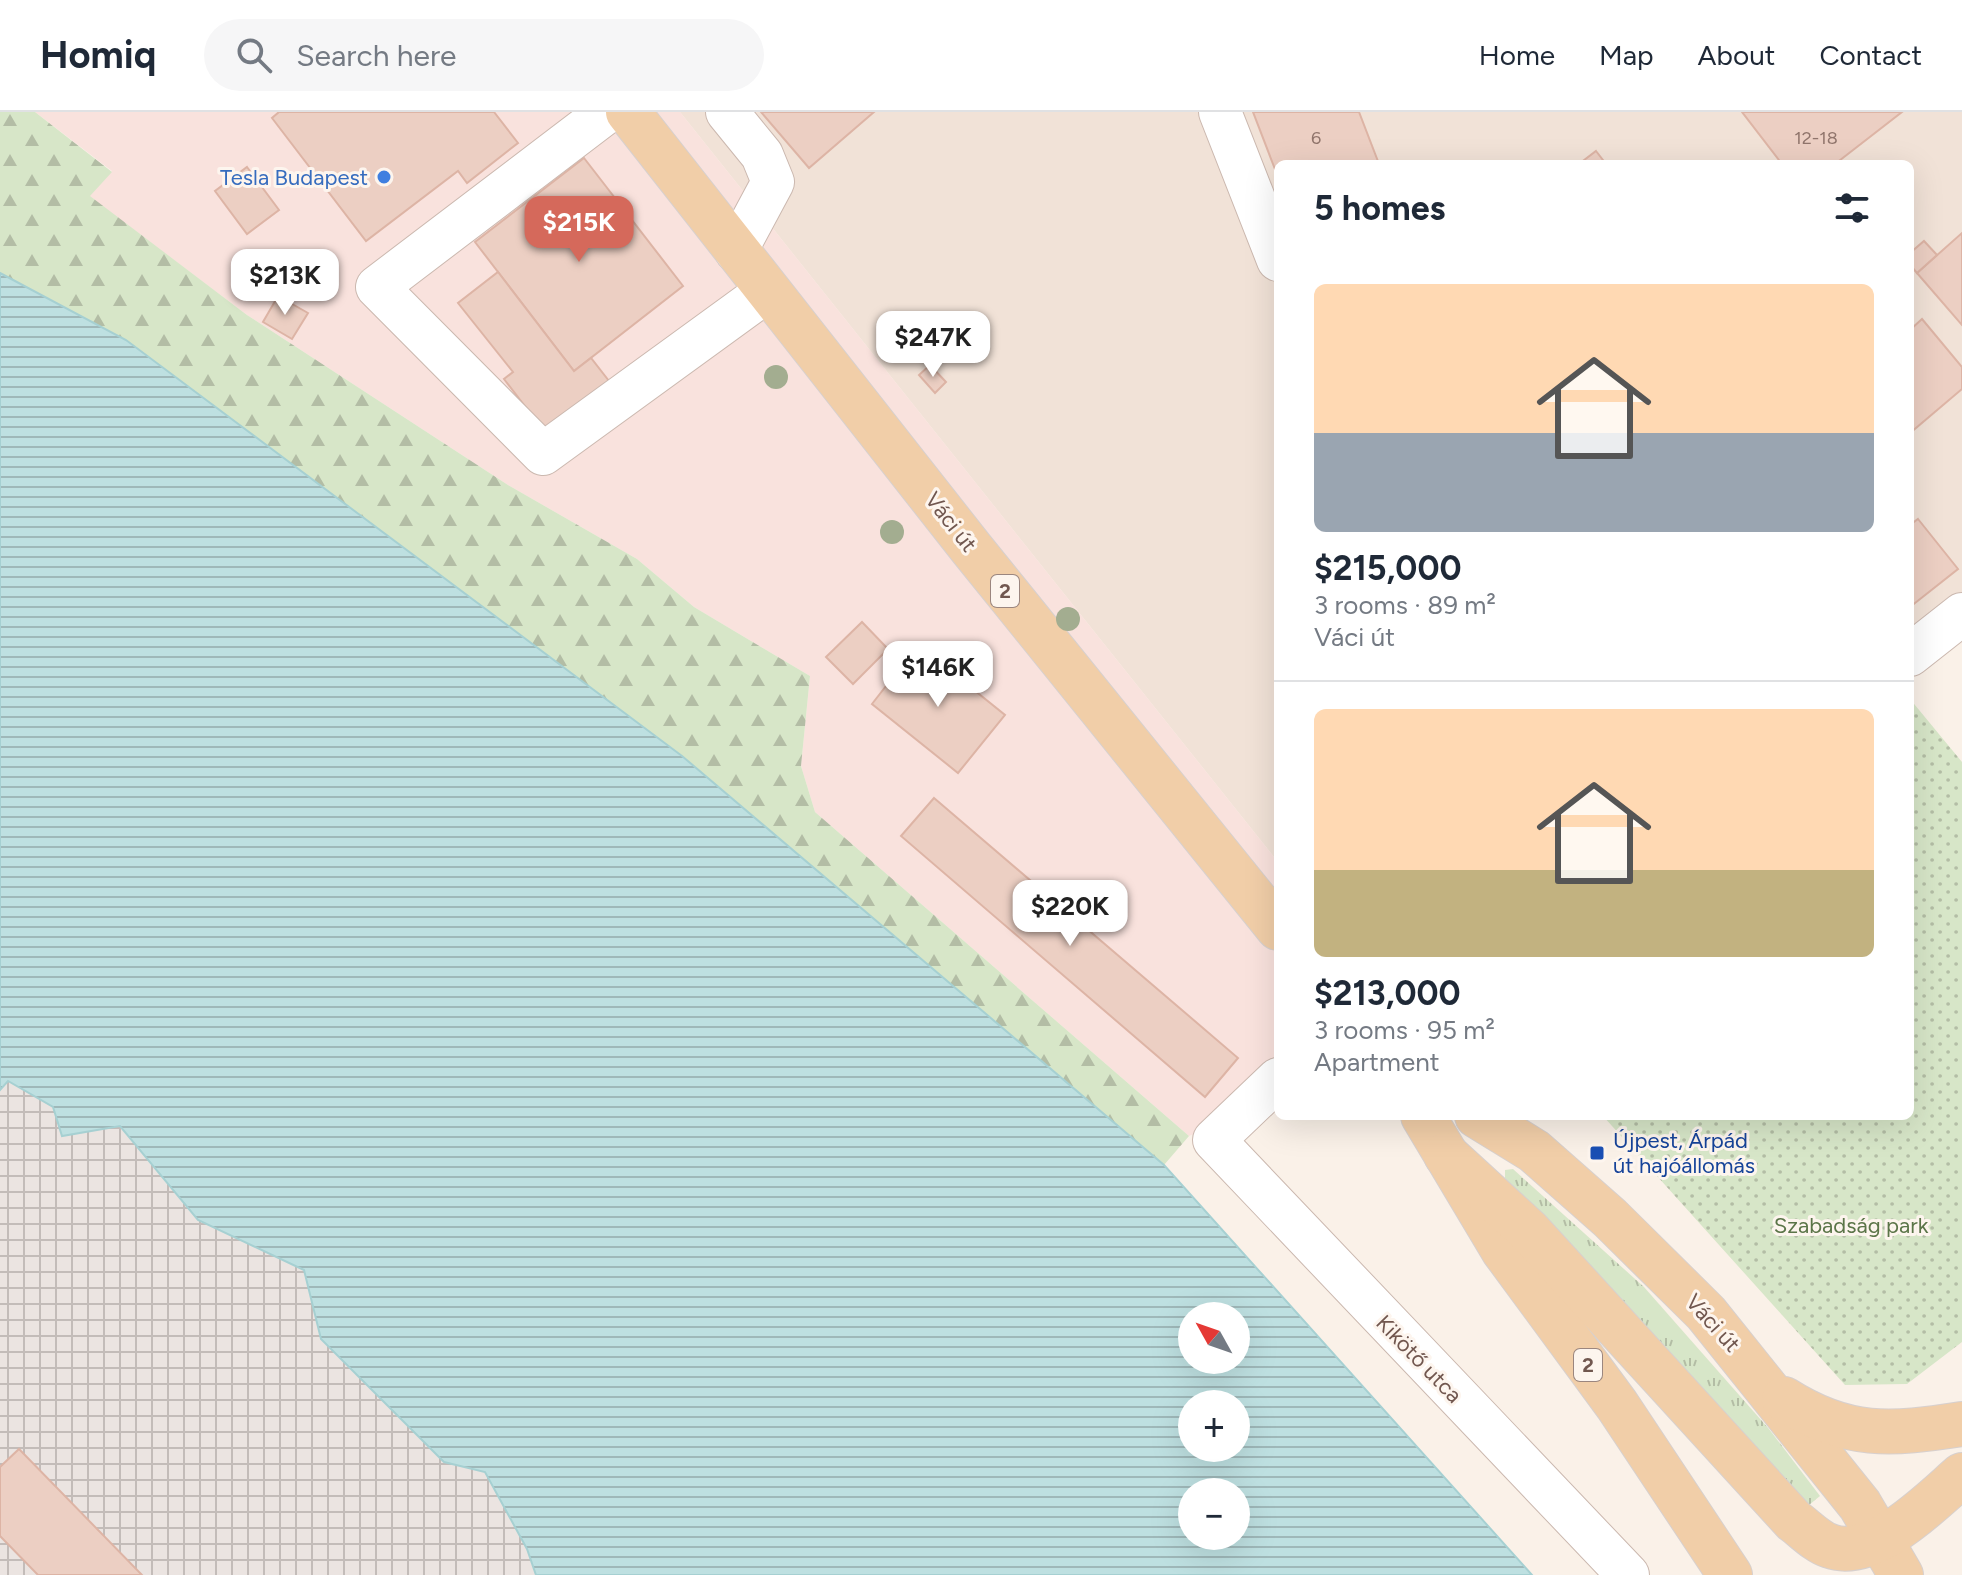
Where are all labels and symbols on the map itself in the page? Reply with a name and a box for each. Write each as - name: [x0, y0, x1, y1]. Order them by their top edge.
- house number: 6: [1311, 127, 1321, 149]
- house number: 12-18: [1794, 127, 1838, 149]
- place label: Tesla Budapest: [220, 164, 368, 191]
- marker: Tesla Budapest: [375, 168, 393, 186]
- pin: $215K: [523, 196, 635, 264]
- pin: $213K: [229, 249, 341, 317]
- pin: $247K: [877, 311, 989, 379]
- street label: Váci út: [919, 487, 983, 557]
- road number: 2: [991, 575, 1019, 607]
- pin: $146K: [882, 641, 994, 709]
- pin: $220K: [1014, 880, 1126, 948]
- place label: Újpest, Árpád út hajóállomás: [1613, 1127, 1755, 1179]
- marker: Újpest, Árpád út hajóállomás: [1588, 1144, 1606, 1162]
- park label: Szabadság park: [1774, 1212, 1929, 1239]
- street label: Váci út: [1680, 1288, 1746, 1358]
- north arrow: [1178, 1302, 1250, 1374]
- street label: Kikötő utca: [1370, 1309, 1468, 1409]
- road number: 2: [1574, 1349, 1602, 1381]

